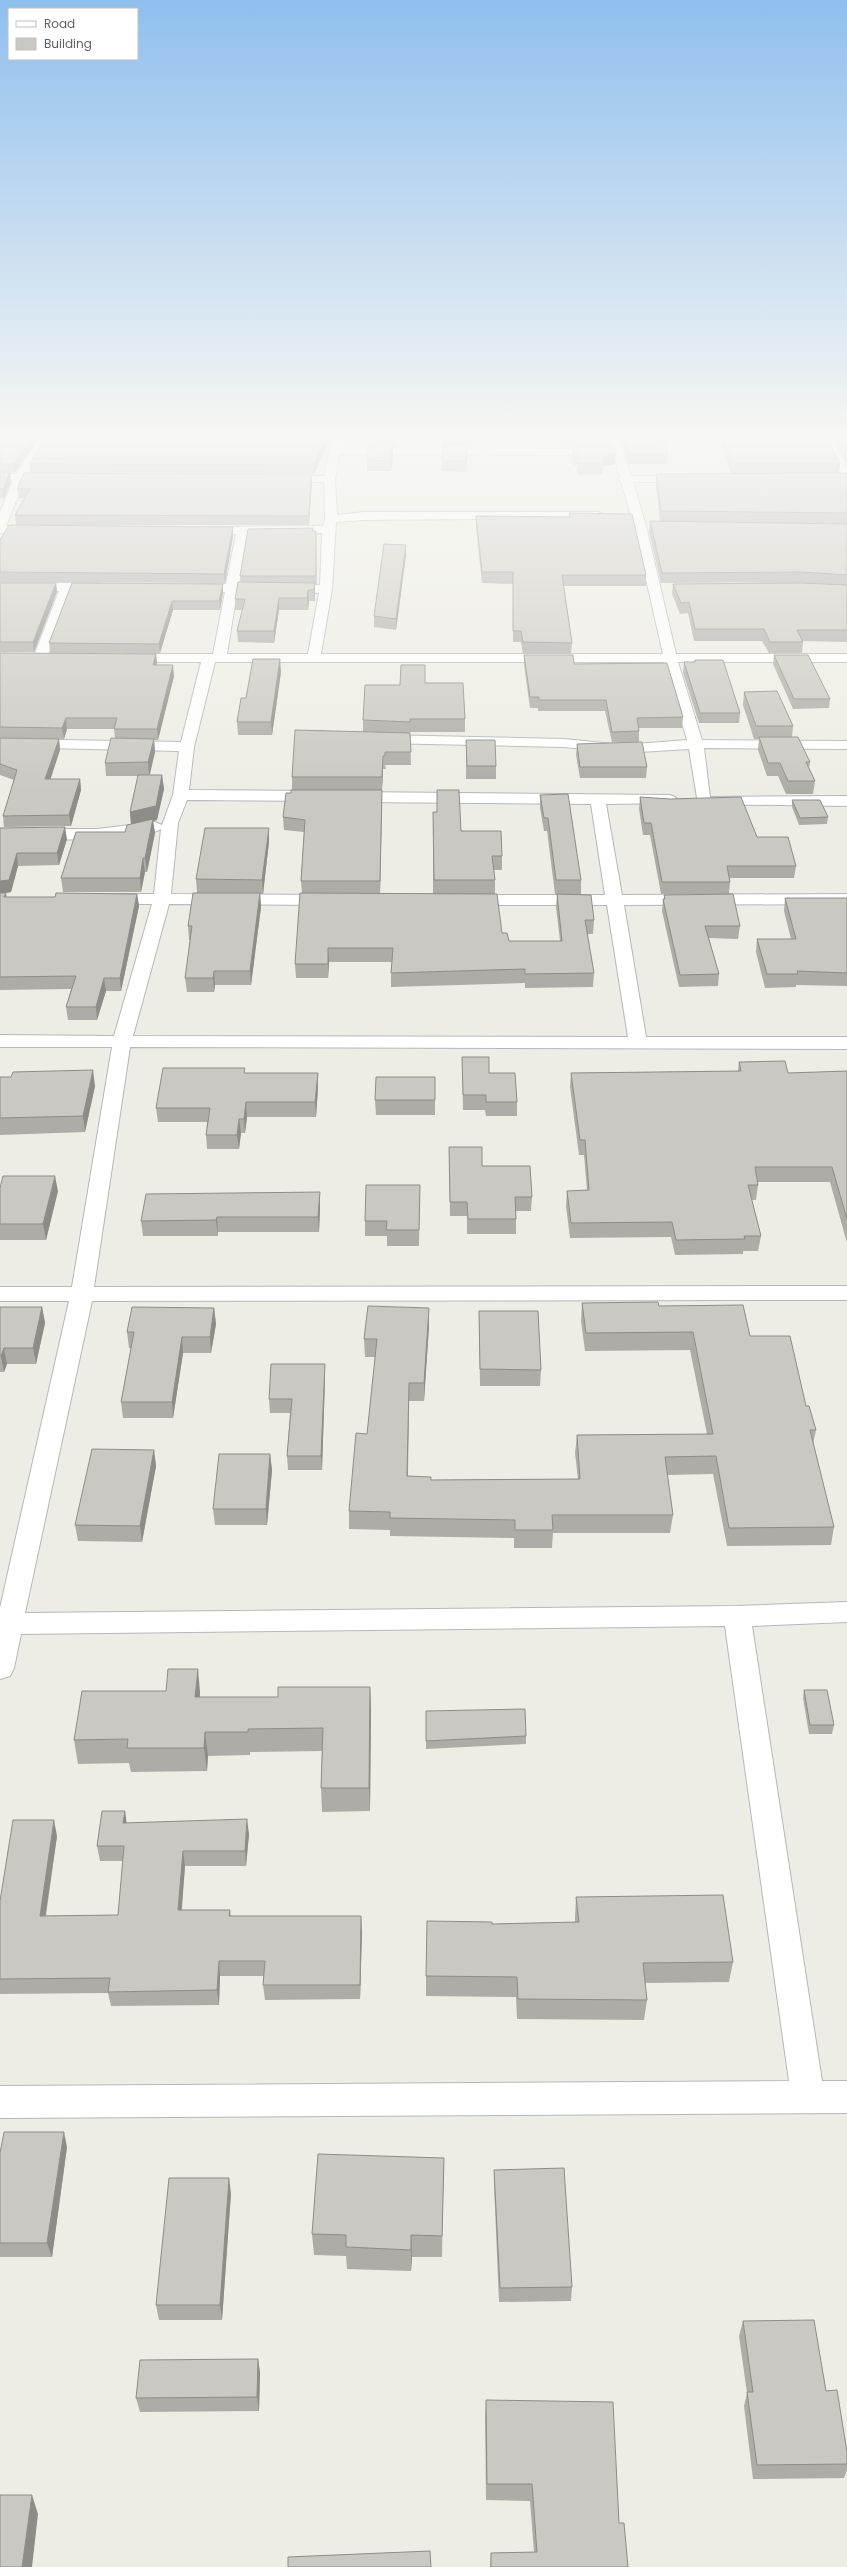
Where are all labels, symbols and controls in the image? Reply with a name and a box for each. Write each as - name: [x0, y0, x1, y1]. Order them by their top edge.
- legend: [8, 8, 138, 60]
- text: Road: [44, 15, 75, 32]
- text: Building: [44, 35, 92, 52]

